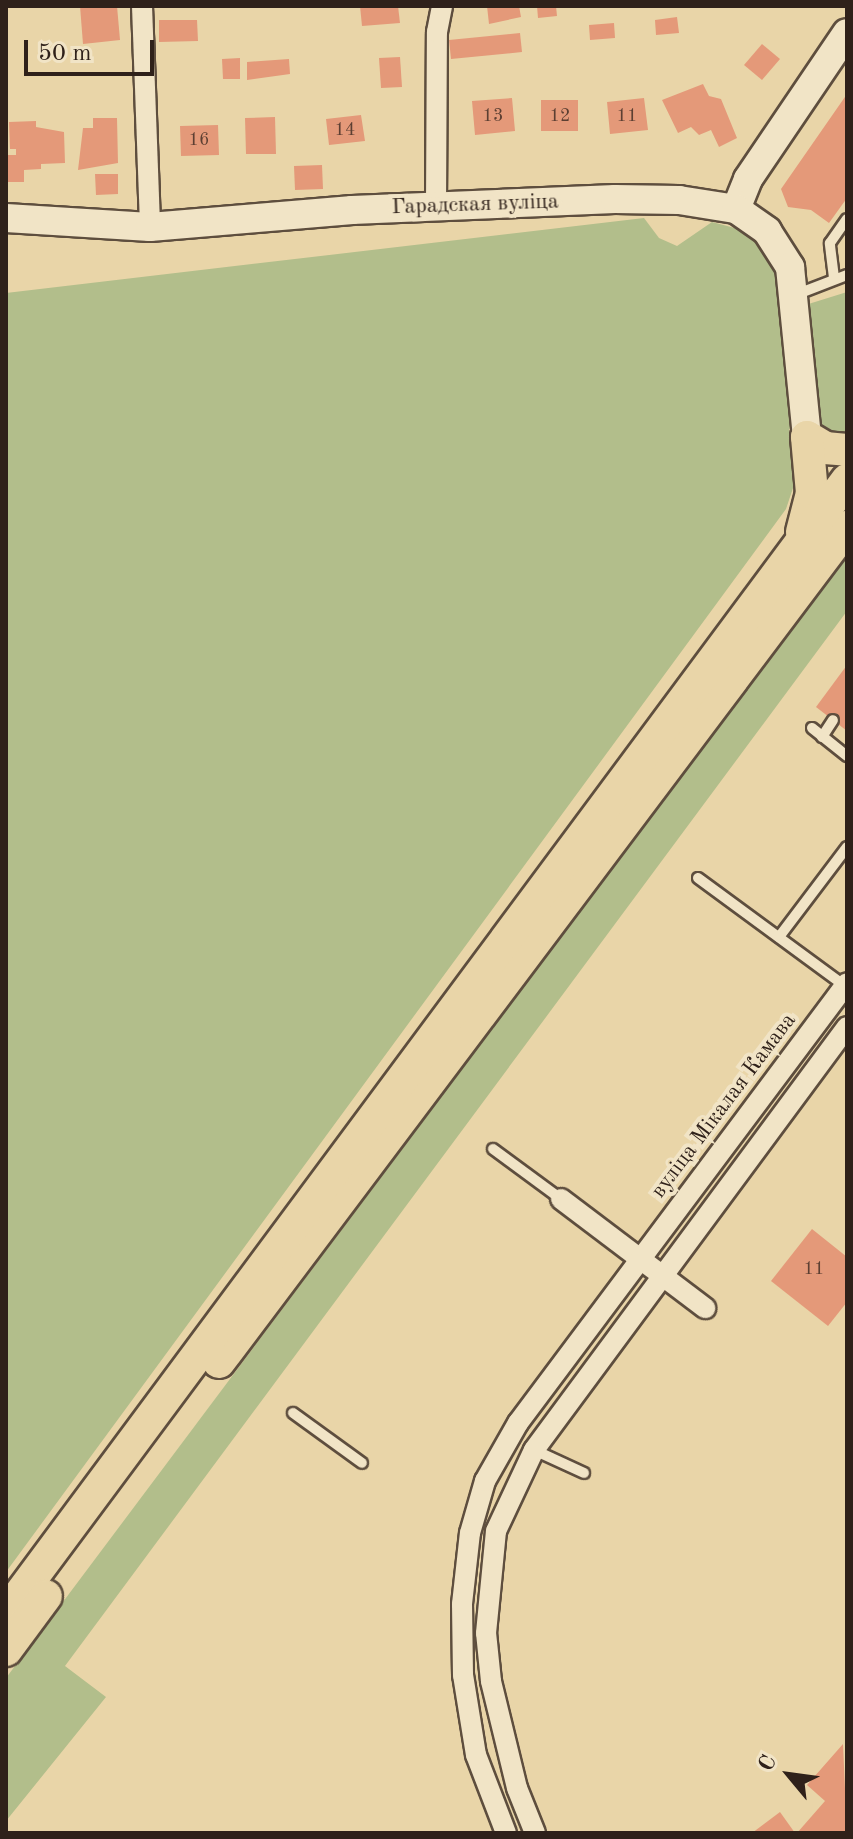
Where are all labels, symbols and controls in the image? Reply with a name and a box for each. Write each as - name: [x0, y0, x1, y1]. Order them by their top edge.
- scale bar: [28, 24, 158, 74]
- text: 50 m: [38, 42, 92, 66]
- house number: 13: [483, 105, 503, 127]
- house number: 12: [550, 105, 570, 127]
- house number: 11: [617, 105, 637, 127]
- house number: 14: [335, 119, 355, 141]
- house number: 16: [189, 129, 209, 151]
- street label: Гарадская вуліца: [391, 189, 559, 221]
- street label: вуліца Мікалая Камава: [646, 1008, 802, 1204]
- house number: 11: [804, 1258, 824, 1280]
- north arrow: [749, 1735, 829, 1815]
- text: С: [755, 1752, 781, 1775]

